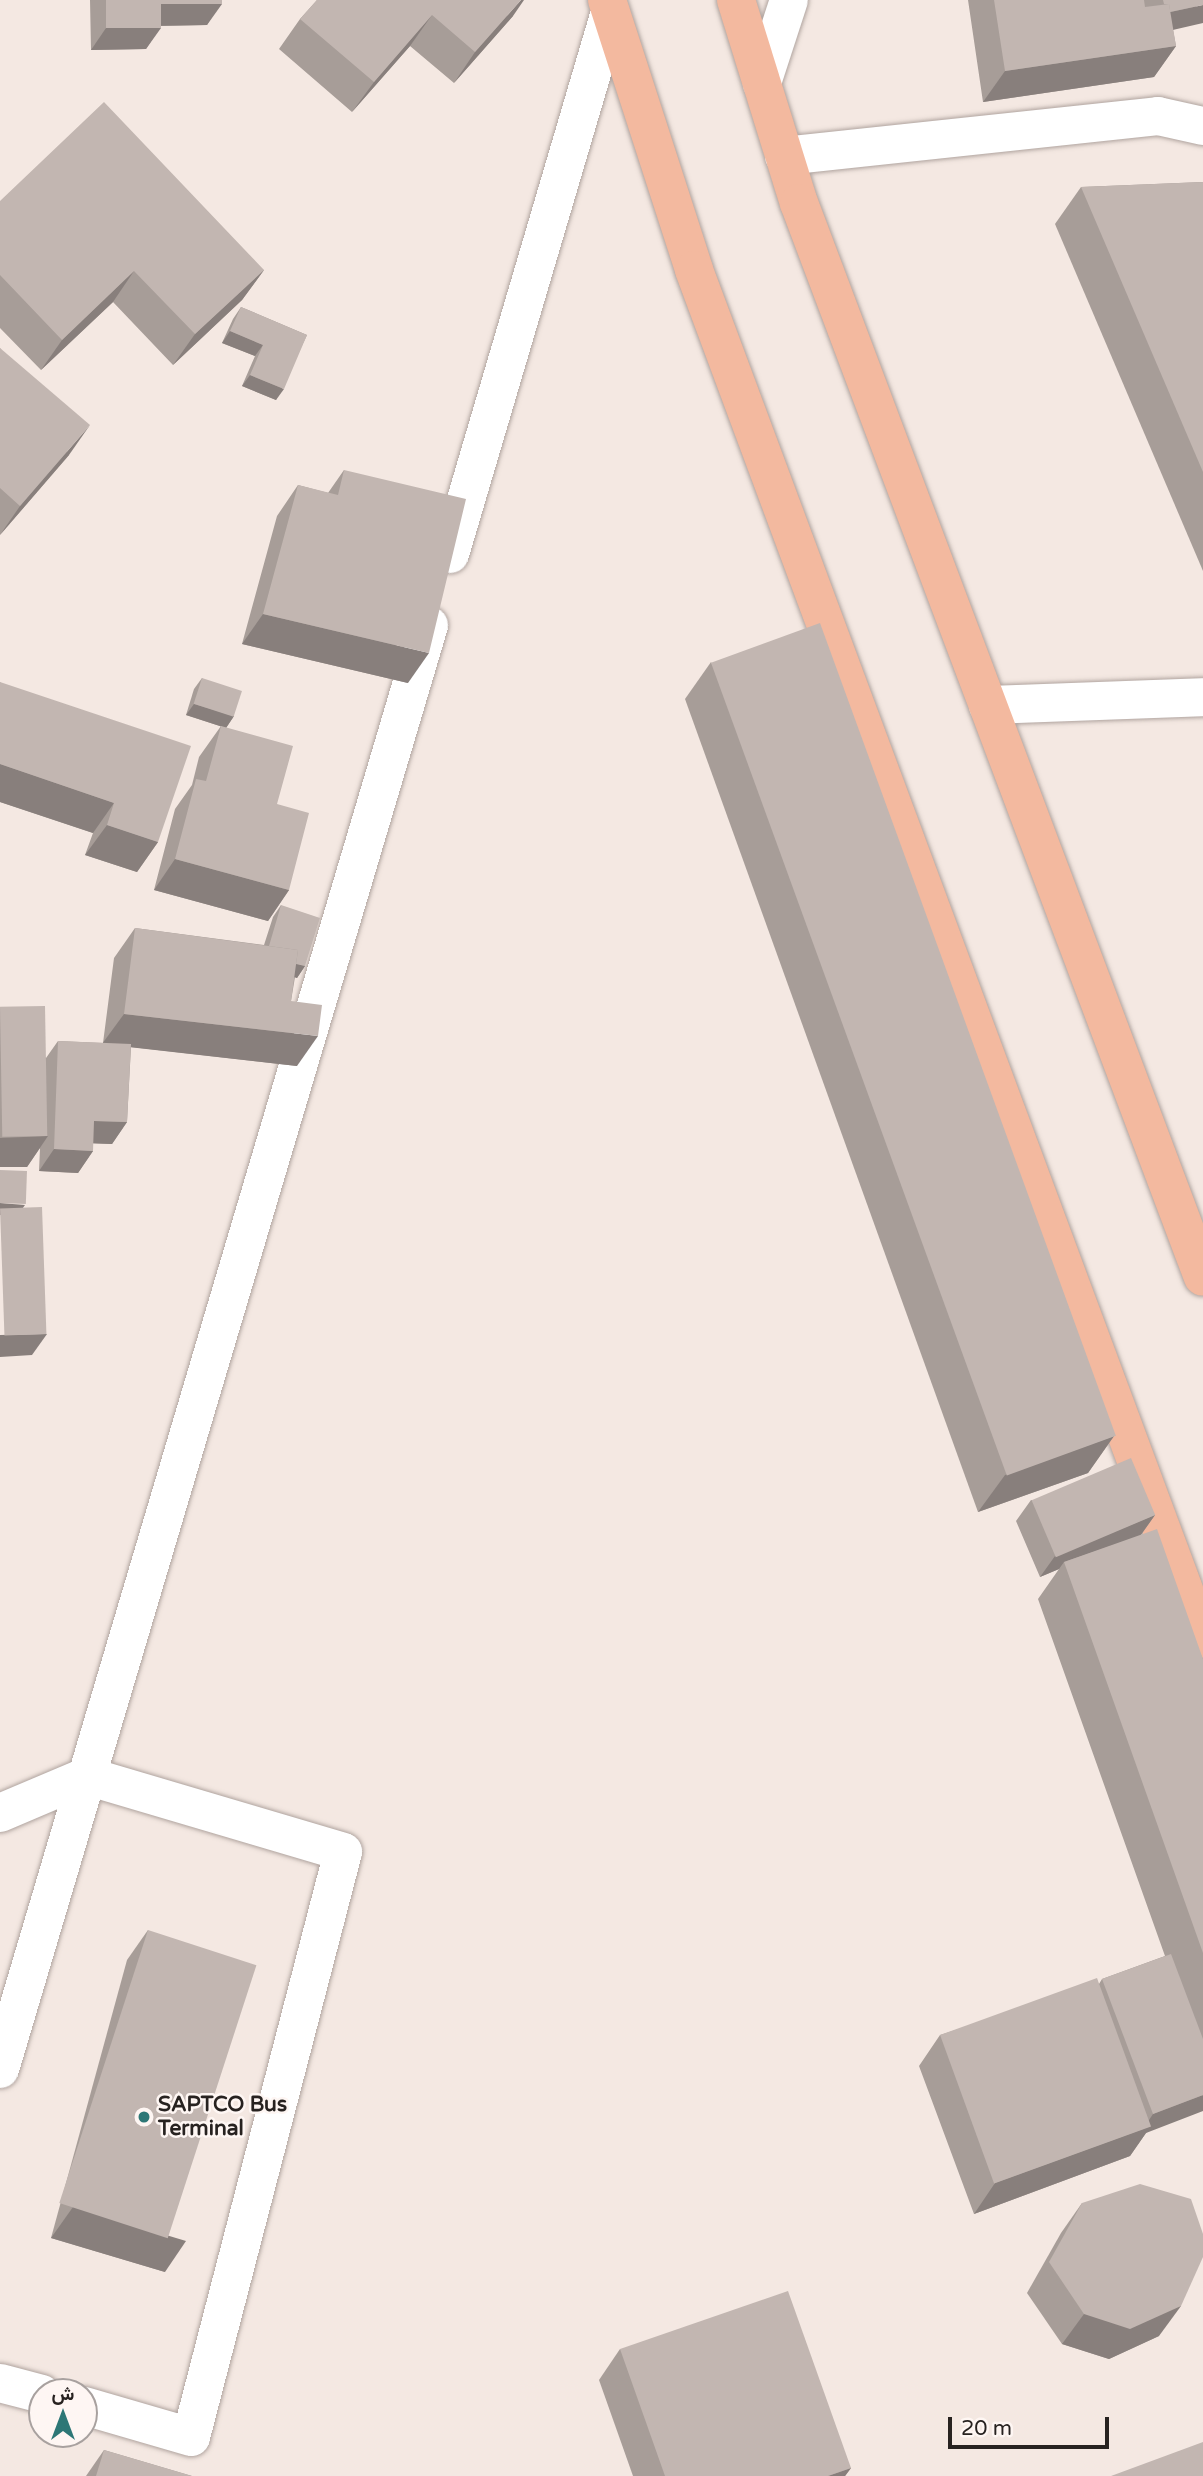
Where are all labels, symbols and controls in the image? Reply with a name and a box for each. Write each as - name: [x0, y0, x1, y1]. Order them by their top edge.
- place label: SAPTCO Bus Terminal: [158, 2092, 287, 2142]
- marker: SAPTCO Bus Terminal: [136, 2109, 152, 2125]
- north arrow: [28, 2378, 98, 2448]
- text: ش: [52, 2383, 74, 2405]
- scale bar: [951, 2402, 1112, 2446]
- text: 20 m: [961, 2416, 1012, 2441]

